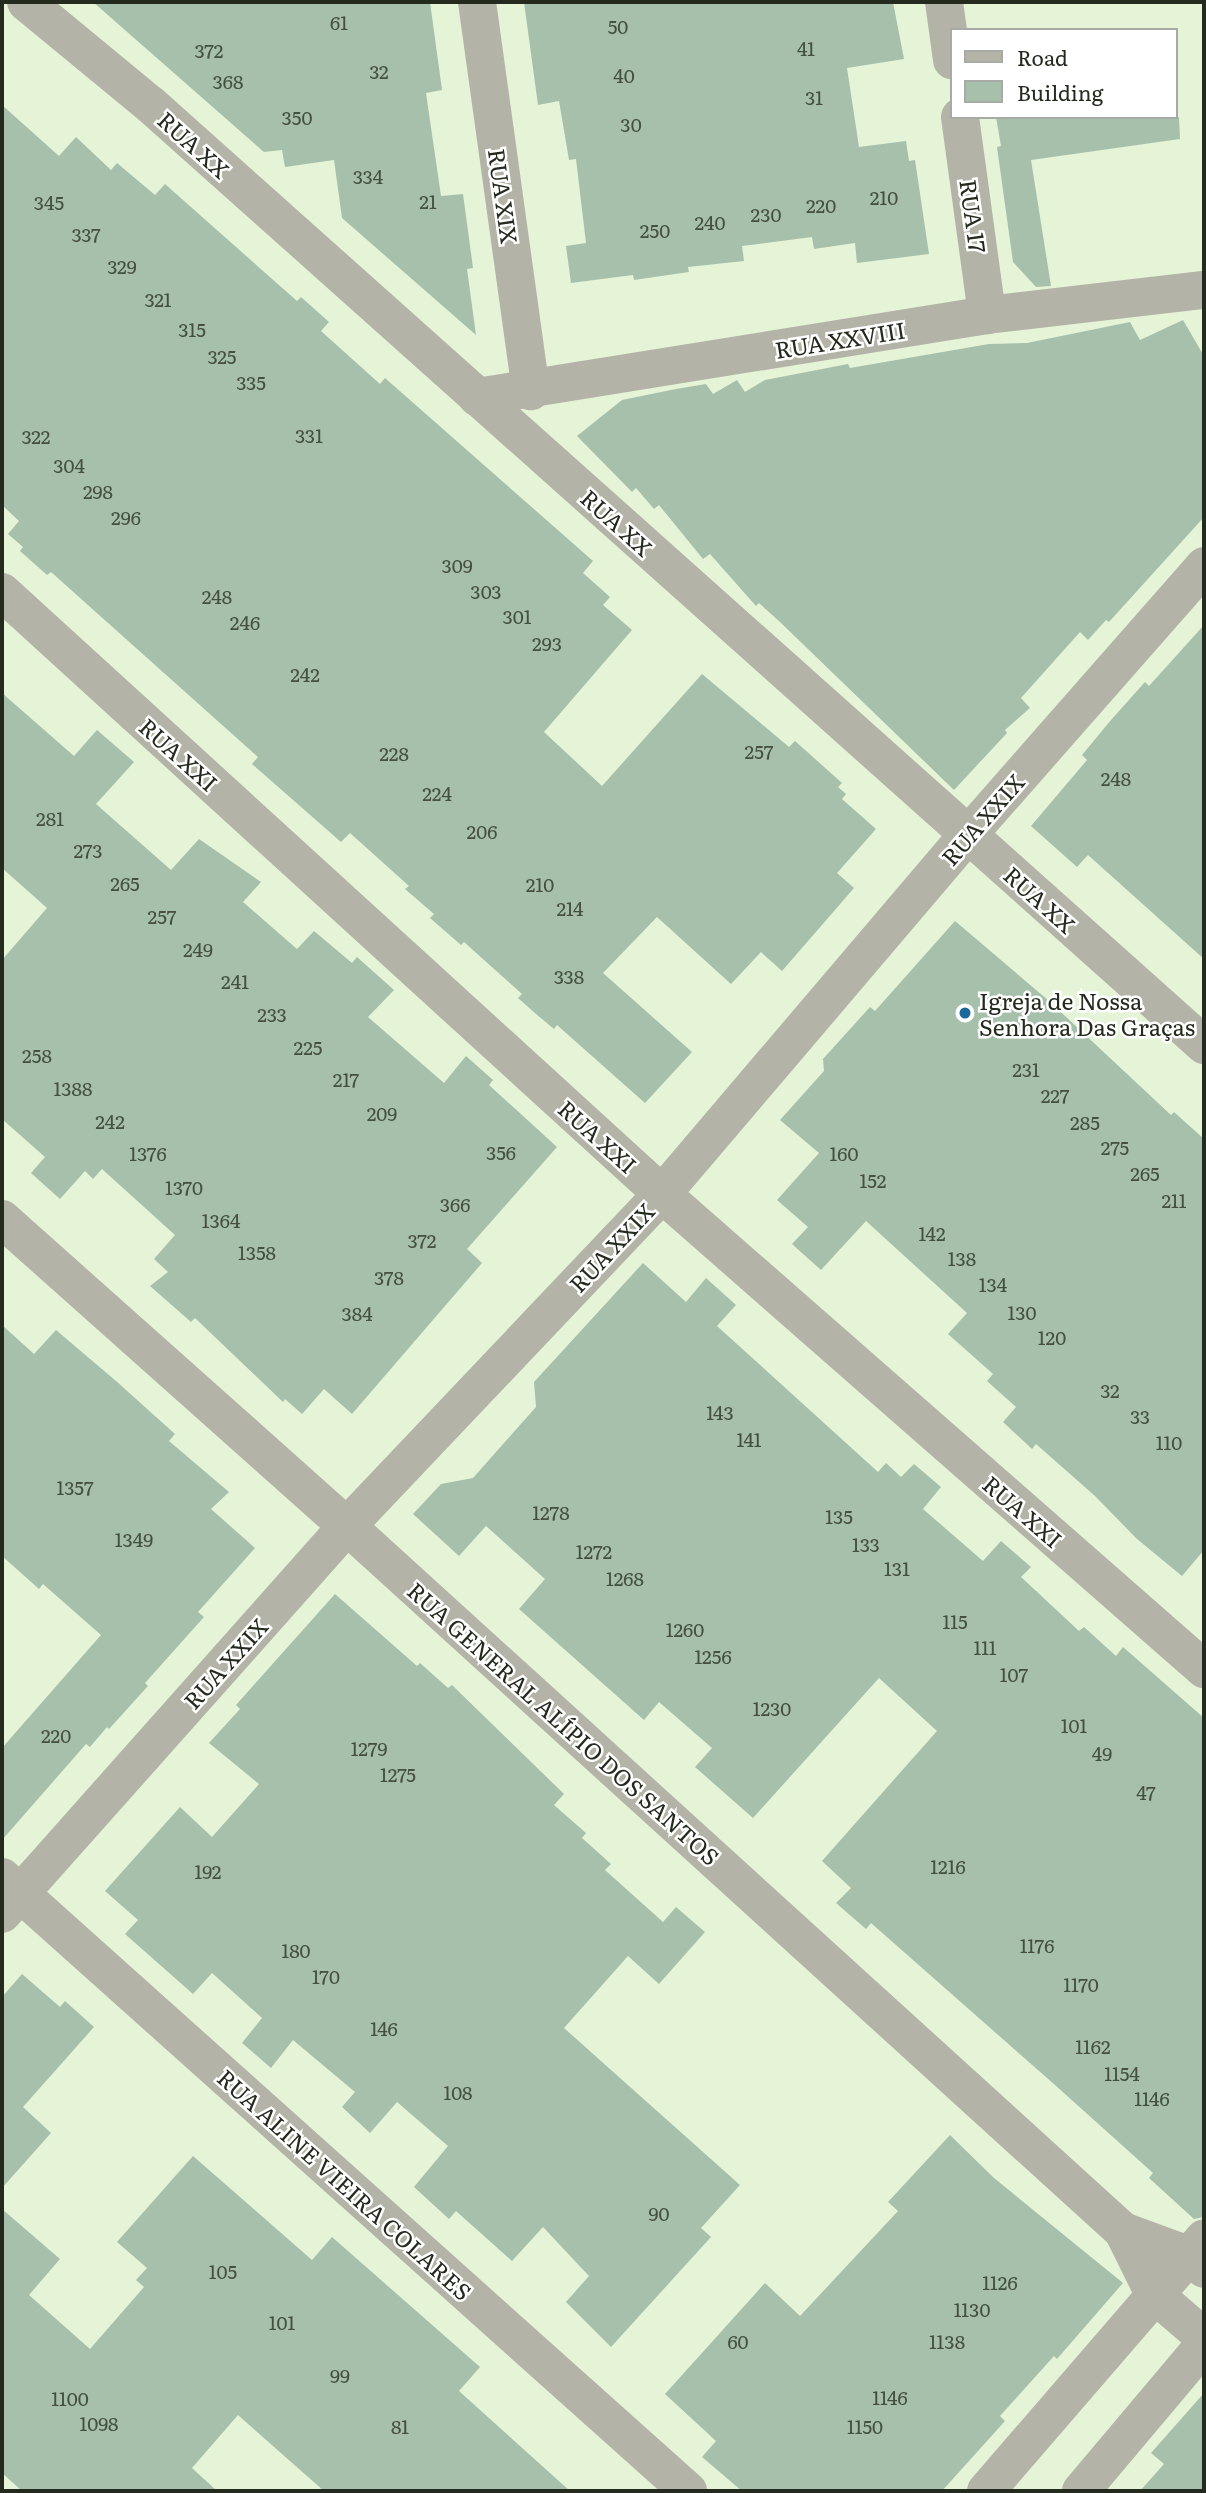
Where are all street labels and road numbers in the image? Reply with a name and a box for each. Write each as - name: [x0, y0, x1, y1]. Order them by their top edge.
- street label: RUA XX: [153, 105, 235, 183]
- street label: RUA XIX: [484, 147, 524, 245]
- street label: RUA 17: [955, 177, 993, 255]
- street label: RUA XXVIII: [773, 315, 907, 363]
- street label: RUA XX: [576, 483, 658, 561]
- street label: RUA XXI: [134, 712, 224, 796]
- street label: RUA XXIX: [935, 768, 1029, 870]
- street label: RUA XX: [999, 860, 1081, 938]
- street label: RUA XXI: [553, 1094, 643, 1178]
- street label: RUA XXIX: [563, 1197, 659, 1297]
- street label: RUA XXI: [978, 1469, 1068, 1553]
- street label: RUA GENERAL ALÍPIO DOS SANTOS: [403, 1576, 725, 1870]
- street label: RUA XXIX: [177, 1612, 273, 1714]
- street label: RUA ALINE VIEIRA COLARES: [213, 2063, 477, 2305]

